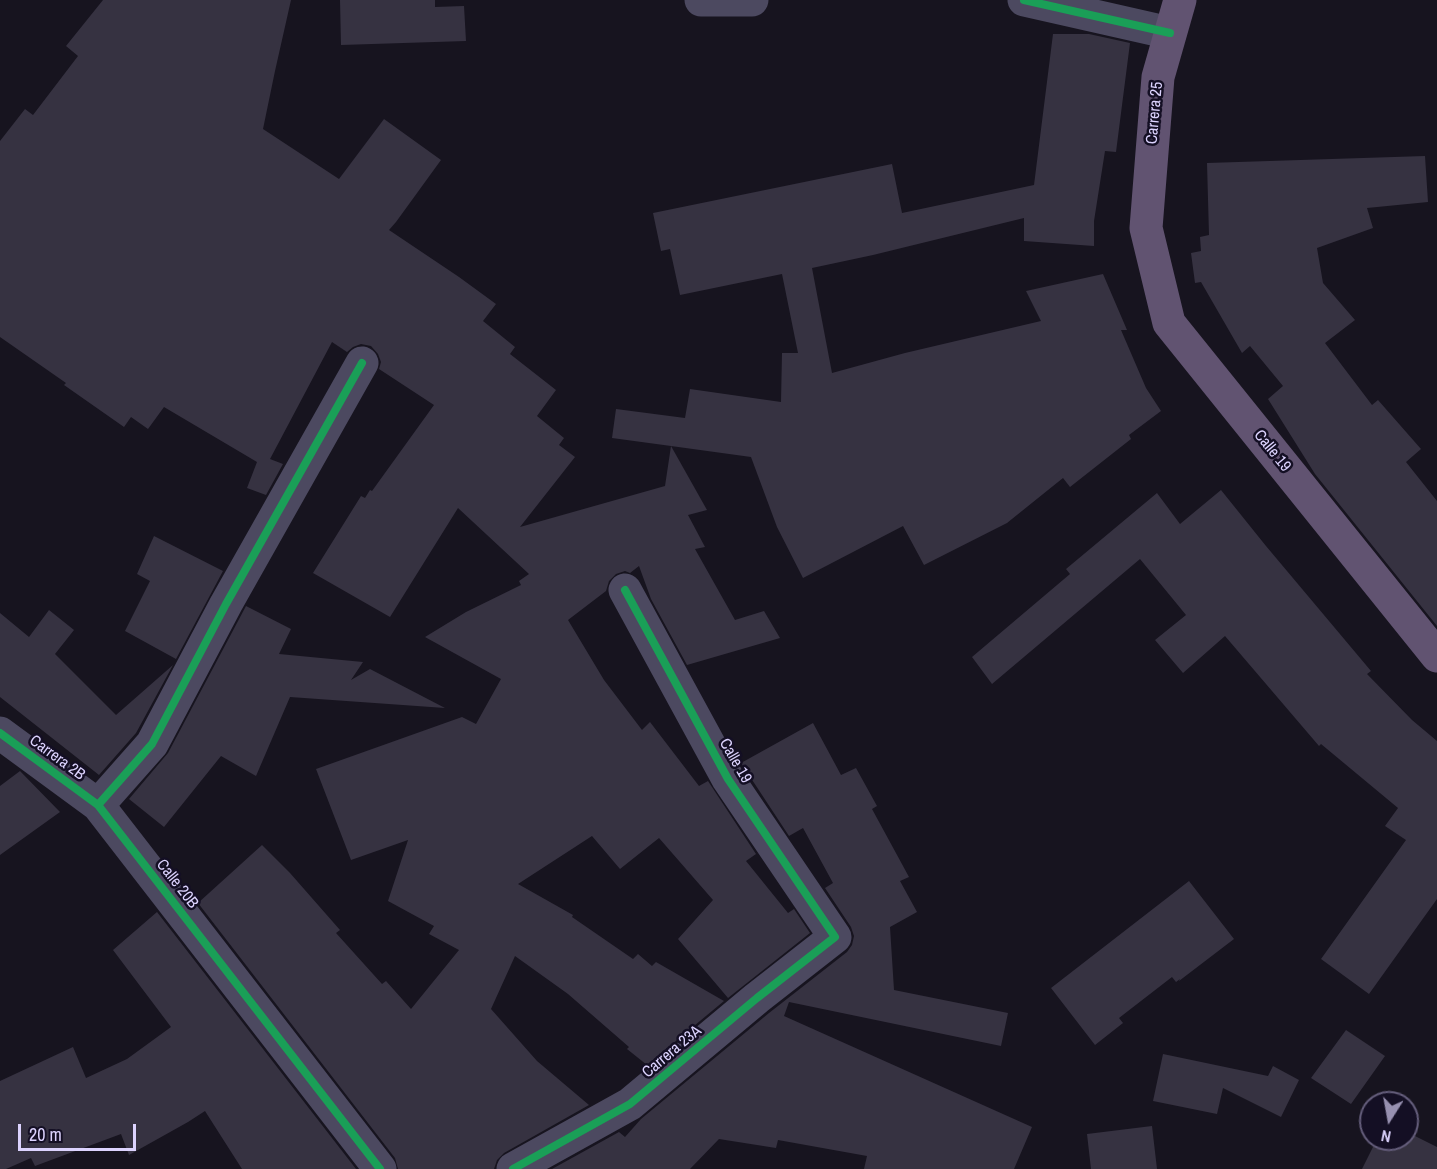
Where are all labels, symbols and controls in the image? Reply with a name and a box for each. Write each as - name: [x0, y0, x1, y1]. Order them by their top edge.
- street label: Carrera 25: [1143, 81, 1167, 145]
- street label: Calle 19: [1249, 426, 1295, 476]
- street label: Carrera 2B: [25, 731, 89, 785]
- street label: Calle 19: [715, 735, 755, 787]
- street label: Calle 20B: [152, 856, 202, 912]
- street label: Carrera 23A: [638, 1022, 706, 1082]
- north arrow: [1359, 1091, 1419, 1151]
- scale bar: [21, 1112, 140, 1150]
- text: 20 m: [29, 1122, 62, 1147]
- text: N: [1379, 1125, 1393, 1148]

